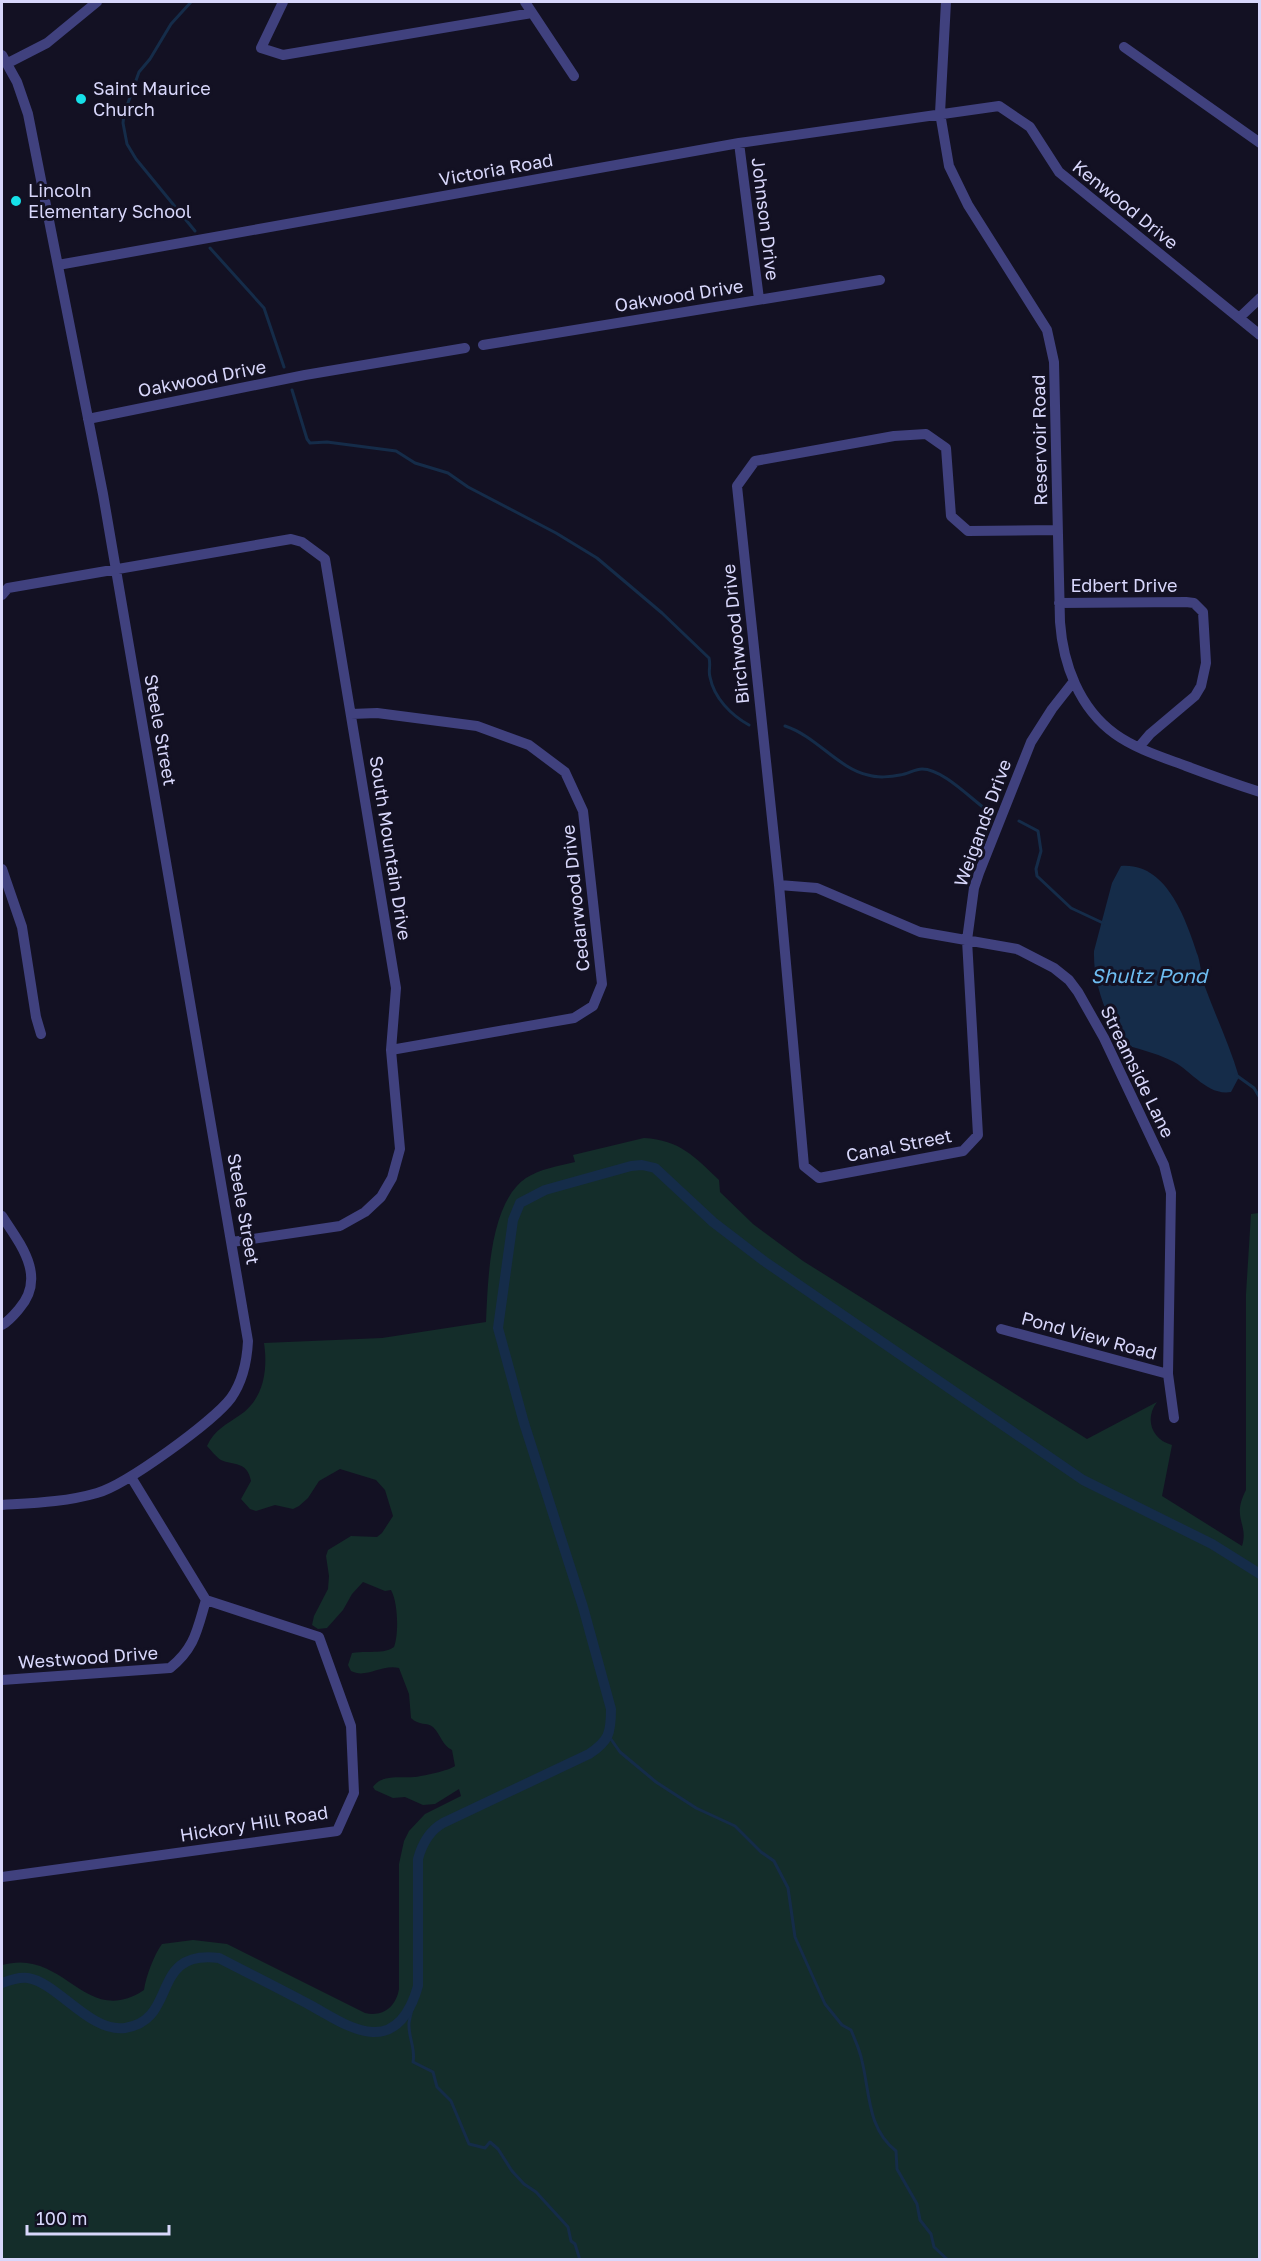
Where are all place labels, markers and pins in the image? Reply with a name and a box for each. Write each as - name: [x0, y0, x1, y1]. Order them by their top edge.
- place label: Saint Maurice Church: [93, 77, 211, 120]
- marker: Saint Maurice Church: [74, 92, 88, 106]
- place label: Lincoln Elementary School: [28, 179, 192, 222]
- marker: Lincoln Elementary School: [9, 194, 23, 208]

